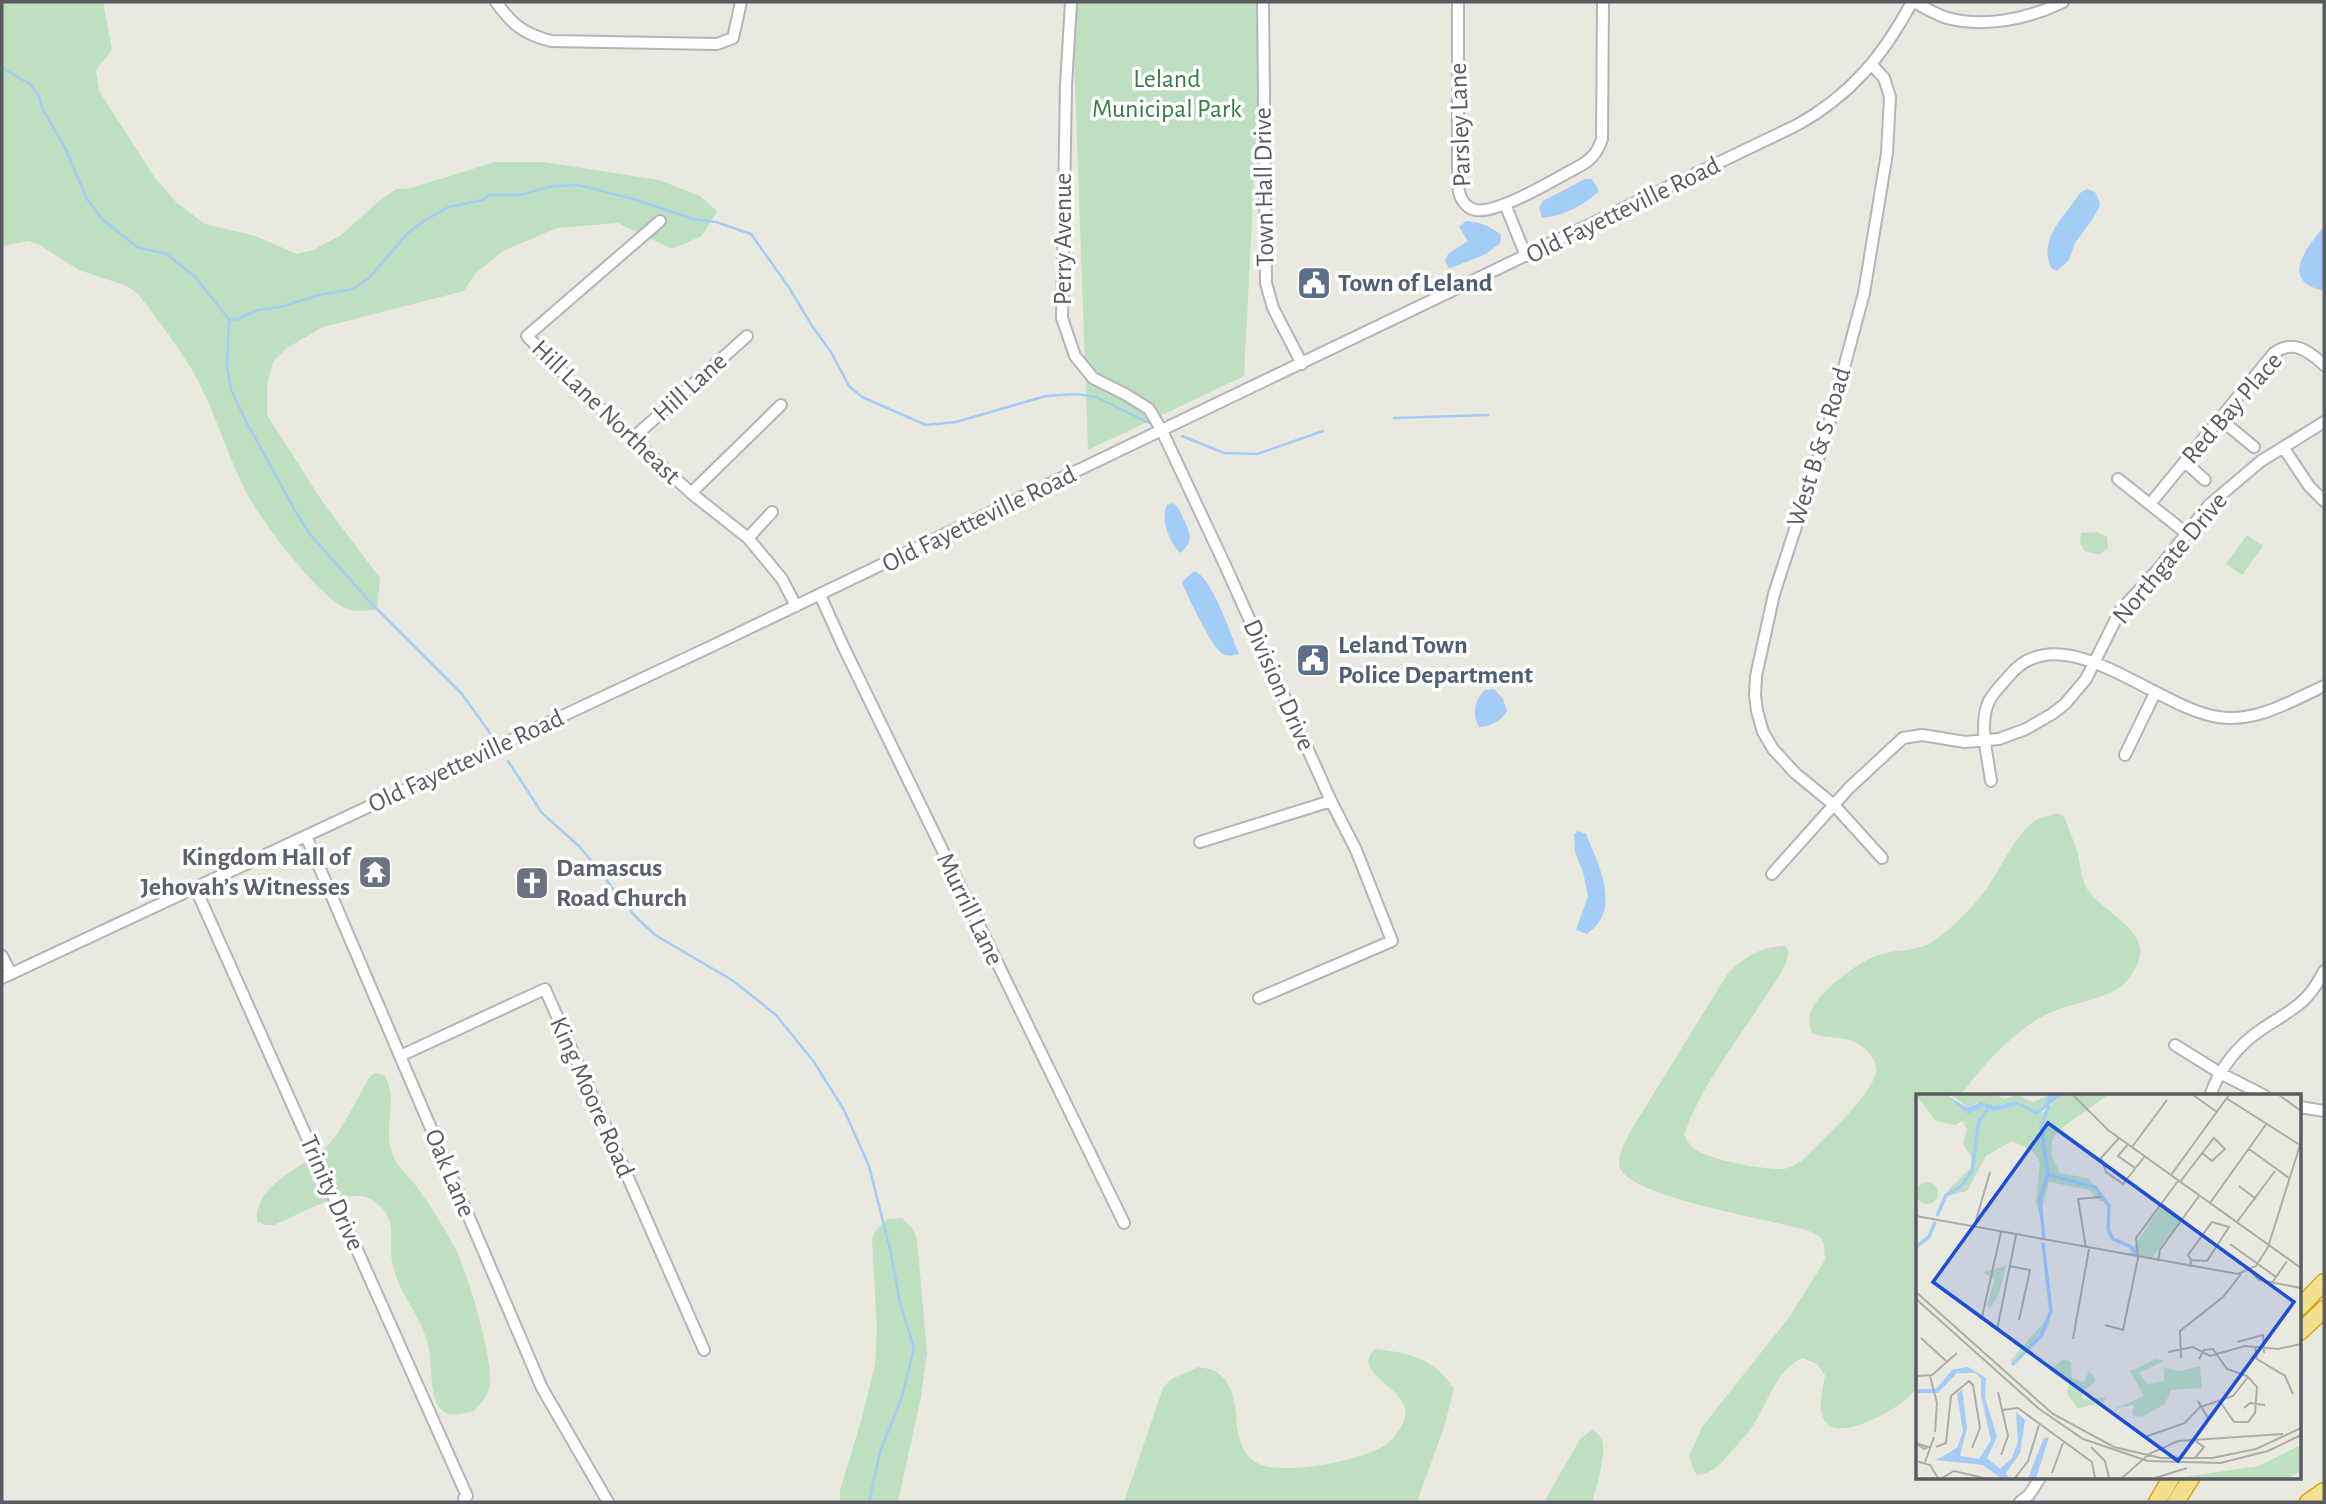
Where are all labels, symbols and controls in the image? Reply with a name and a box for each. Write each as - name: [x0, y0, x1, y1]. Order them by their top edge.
- street label: Parsley Lane: [1445, 62, 1475, 188]
- park label: Leland Municipal Park: [1092, 66, 1242, 122]
- street label: Town Hall Drive: [1250, 107, 1278, 267]
- street label: Old Fayetteville Road: [1522, 152, 1724, 268]
- street label: Perry Avenue: [1050, 173, 1076, 305]
- public building icon: Town of Leland: [1295, 264, 1333, 302]
- place label: Town of Leland: [1338, 270, 1493, 296]
- street label: Hill Lane Northeast: [527, 335, 685, 489]
- street label: Red Bay Place: [2177, 347, 2287, 469]
- street label: Hill Lane: [648, 348, 732, 426]
- street label: West B & S Road: [1782, 364, 1856, 530]
- street label: Old Fayetteville Road: [878, 461, 1080, 577]
- street label: Northgate Drive: [2108, 487, 2232, 629]
- street label: Division Drive: [1239, 616, 1319, 754]
- place label: Leland Town Police Department: [1338, 632, 1533, 688]
- public building icon: Leland Town Police Department: [1294, 641, 1332, 679]
- street label: Old Fayetteville Road: [364, 704, 568, 818]
- place label: Kingdom Hall of Jehovah’s Witnesses: [141, 844, 352, 900]
- street label: Murrill Lane: [932, 849, 1008, 969]
- temple icon: Kingdom Hall of Jehovah’s Witnesses: [356, 853, 394, 891]
- place label: Damascus Road Church: [556, 855, 687, 911]
- church icon: Damascus Road Church: [513, 864, 551, 902]
- street label: King Moore Road: [545, 1013, 639, 1181]
- inset map: [1916, 1094, 2302, 1480]
- street label: Oak Lane: [420, 1125, 480, 1221]
- street label: Trinity Drive: [295, 1131, 369, 1255]

